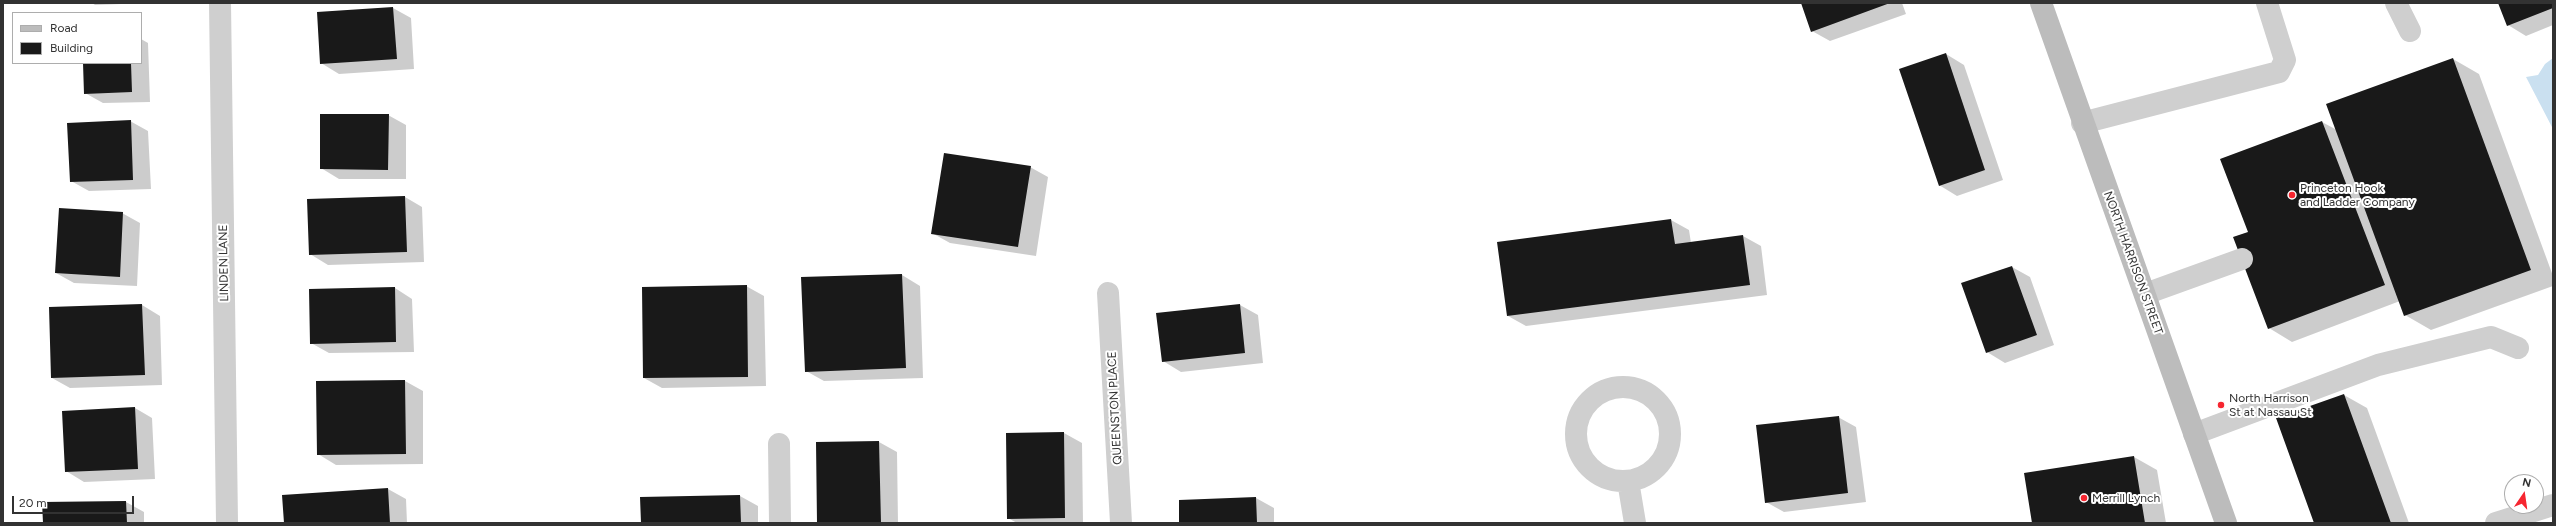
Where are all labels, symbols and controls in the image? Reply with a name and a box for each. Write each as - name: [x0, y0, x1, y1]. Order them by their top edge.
- legend: [12, 12, 142, 64]
- text: Road: [50, 21, 78, 35]
- text: Building: [50, 41, 93, 55]
- place label: Princeton Hook and Ladder Company: [2300, 181, 2415, 209]
- street label: NORTH HARRISON STREET: [2100, 189, 2166, 337]
- marker: Princeton Hook and Ladder Company: [2287, 190, 2297, 200]
- street label: LINDEN LANE: [216, 224, 232, 302]
- street label: QUEENSTON PLACE: [1105, 351, 1125, 465]
- place label: North Harrison St at Nassau St: [2229, 391, 2312, 419]
- marker: North Harrison St at Nassau St: [2216, 400, 2226, 410]
- north arrow: [2504, 474, 2544, 514]
- text: N: [2521, 476, 2532, 490]
- scale bar: [14, 488, 136, 514]
- place label: Merrill Lynch: [2092, 491, 2160, 505]
- marker: Merrill Lynch: [2079, 493, 2089, 503]
- text: 20 m: [19, 496, 47, 510]

